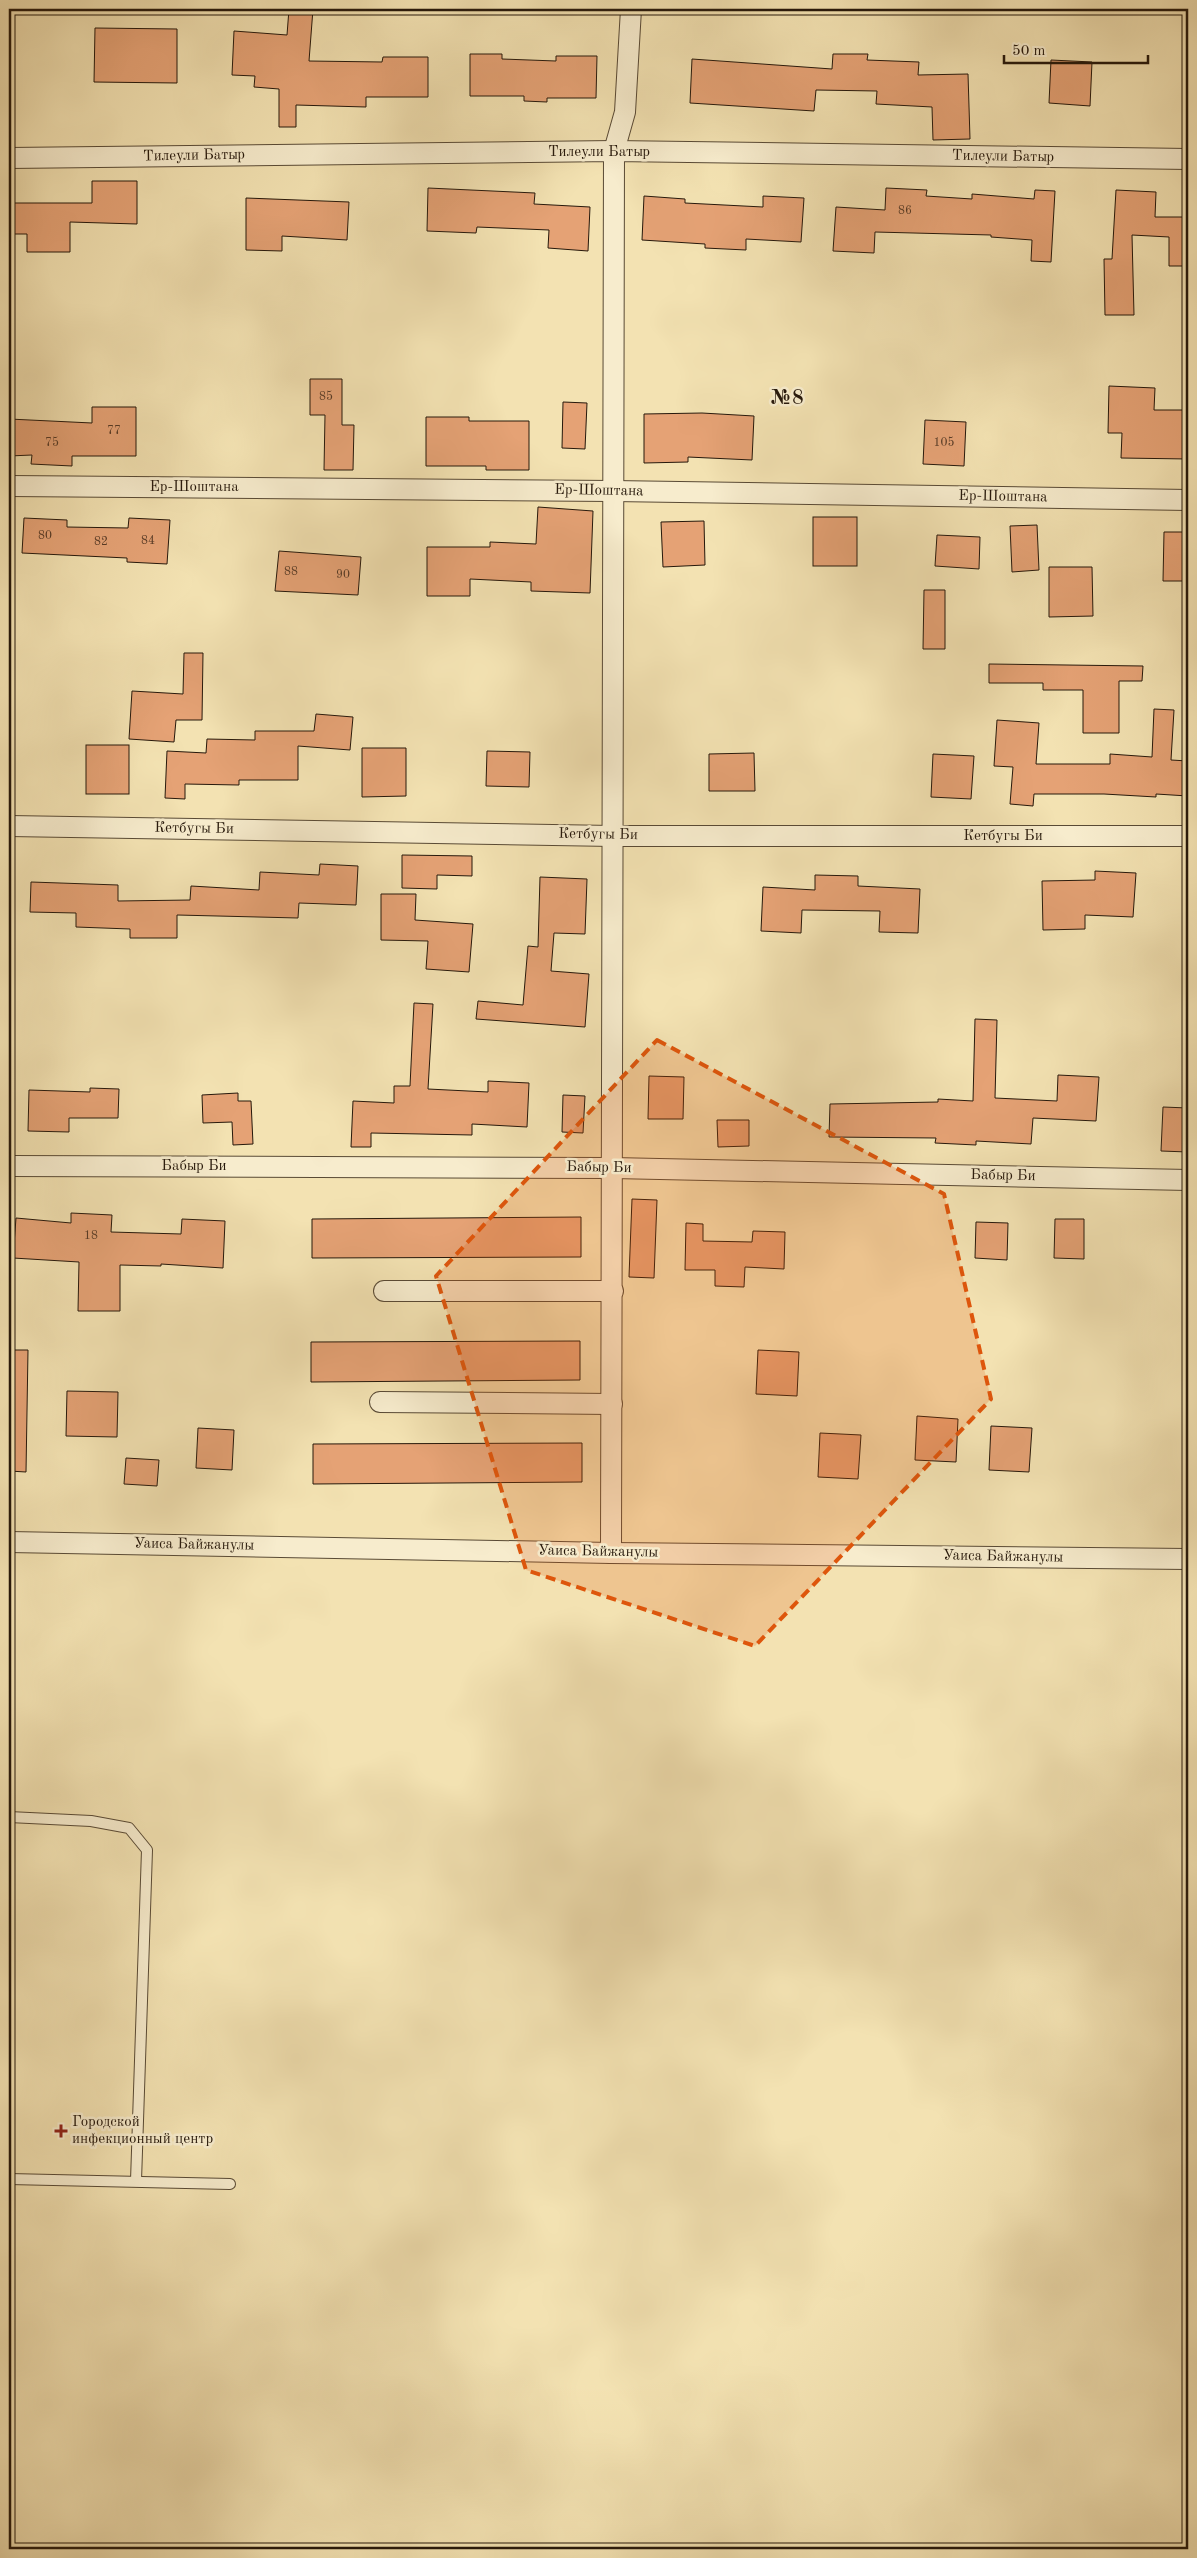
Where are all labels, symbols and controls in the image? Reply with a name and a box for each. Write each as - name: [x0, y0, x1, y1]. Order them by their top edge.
- scale bar: [1004, 32, 1148, 64]
- text: 50 m: [1012, 44, 1046, 59]
- street label: Тилеули Батыр: [548, 145, 650, 160]
- street label: Тилеули Батыр: [143, 148, 245, 164]
- street label: Тилеули Батыр: [952, 149, 1054, 165]
- house number: 86: [898, 205, 912, 217]
- district label: №8: [771, 389, 803, 409]
- house number: 85: [319, 390, 333, 403]
- house number: 77: [107, 425, 121, 437]
- house number: 75: [45, 436, 59, 449]
- house number: 105: [934, 436, 954, 449]
- street label: Ер-Шоштана: [149, 480, 239, 495]
- street label: Ер-Шоштана: [554, 483, 644, 499]
- street label: Ер-Шоштана: [958, 489, 1048, 505]
- house number: 80: [38, 530, 52, 542]
- house number: 84: [141, 535, 155, 547]
- house number: 82: [94, 536, 108, 548]
- house number: 88: [284, 566, 298, 578]
- house number: 90: [336, 569, 350, 581]
- street label: Кетбугы Би: [154, 821, 234, 837]
- street label: Кетбугы Би: [558, 827, 638, 843]
- street label: Кетбугы Би: [963, 829, 1043, 844]
- street label: Бабыр Би: [161, 1159, 227, 1174]
- street label: Бабыр Би: [566, 1160, 632, 1176]
- street label: Бабыр Би: [970, 1168, 1036, 1184]
- house number: 18: [84, 1230, 98, 1242]
- street label: Уаиса Байжанулы: [134, 1536, 255, 1554]
- street label: Уаиса Байжанулы: [538, 1543, 659, 1561]
- street label: Уаиса Байжанулы: [943, 1548, 1064, 1566]
- place label: Городской инфекционный центр: [72, 2115, 213, 2147]
- marker: Городской инфекционный центр: [54, 2124, 68, 2138]

